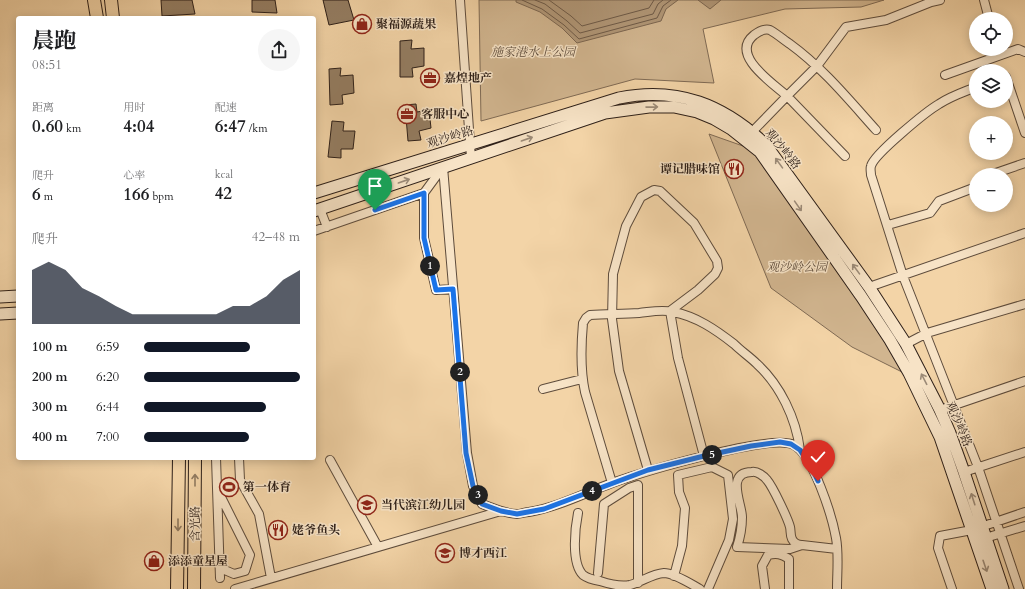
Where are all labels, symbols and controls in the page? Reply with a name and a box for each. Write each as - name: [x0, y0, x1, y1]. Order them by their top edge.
- map controls: [969, 12, 1013, 212]
- button: locate: [969, 12, 1013, 56]
- shop icon: 聚福源蔬果: [351, 13, 373, 35]
- place label: 聚福源蔬果: [376, 16, 437, 32]
- text: 晨跑: [32, 26, 76, 56]
- button: share: [258, 29, 300, 71]
- park label: 施家港水上公园: [491, 44, 577, 60]
- text: 08:51: [32, 56, 62, 74]
- button: layers: [969, 64, 1013, 108]
- office icon: 嘉煌地产: [419, 67, 441, 89]
- place label: 嘉煌地产: [444, 70, 492, 86]
- text: 距离: [32, 100, 54, 115]
- text: 用时: [123, 100, 145, 115]
- text: 配速: [215, 100, 237, 115]
- office icon: 客服中心: [396, 103, 418, 125]
- one-way arrow: [645, 104, 658, 111]
- place label: 客服中心: [421, 106, 469, 122]
- text: 0.60: [32, 115, 63, 138]
- text: 4:04: [123, 115, 154, 138]
- text: 6:47: [215, 115, 246, 138]
- button: +: [969, 116, 1013, 160]
- text: km: [63, 121, 81, 136]
- text: /km: [246, 121, 267, 136]
- street label: 观沙岭路: [425, 122, 475, 152]
- street label: 观沙岭路: [762, 125, 804, 173]
- one-way arrow: [520, 135, 533, 142]
- restaurant icon: 谭记腊味馆: [723, 158, 745, 180]
- one-way arrow: [775, 158, 783, 169]
- place label: 谭记腊味馆: [660, 161, 720, 177]
- text: kcal: [215, 167, 233, 182]
- text: 爬升: [32, 168, 54, 183]
- text: 心率: [123, 168, 145, 183]
- button: −: [969, 168, 1013, 212]
- pin: [358, 169, 392, 210]
- icon: arrive: [364, 175, 386, 197]
- one-way arrow: [397, 177, 410, 184]
- text: 42: [215, 182, 232, 205]
- text: 6: [32, 183, 41, 206]
- text: 166: [123, 183, 149, 206]
- text: m: [41, 189, 53, 204]
- text: bpm: [149, 189, 173, 204]
- one-way arrow: [794, 200, 802, 211]
- text: 42–48 m: [252, 228, 300, 246]
- text: 爬升: [32, 230, 58, 248]
- pin: 1: [420, 256, 440, 276]
- text: 1: [427, 258, 433, 273]
- park label: 观沙岭公园: [767, 259, 829, 275]
- one-way arrow: [851, 263, 860, 274]
- text: 100 m: [32, 338, 67, 356]
- text: 6:59: [96, 338, 119, 356]
- pin: 2: [450, 362, 470, 382]
- text: 2: [457, 364, 463, 379]
- text: 200 m: [32, 368, 67, 386]
- text: 6:20: [96, 368, 119, 386]
- one-way arrow: [920, 373, 927, 385]
- text: 300 m: [32, 398, 67, 416]
- text: 6:44: [96, 398, 119, 416]
- street label: 观沙岭路: [942, 399, 976, 449]
- text: 400 m: [32, 428, 67, 446]
- text: 7:00: [96, 428, 119, 446]
- pin: [801, 440, 835, 481]
- pin: 5: [702, 445, 722, 465]
- icon: check: [807, 446, 829, 468]
- text: 5: [709, 447, 715, 462]
- one-way arrow: [191, 474, 199, 487]
- sports icon: 第一体育: [218, 476, 240, 498]
- place label: 第一体育: [243, 479, 291, 495]
- pin: 4: [582, 481, 602, 501]
- text: 4: [589, 483, 595, 498]
- pin: 3: [468, 485, 488, 505]
- text: 3: [475, 487, 481, 502]
- one-way arrow: [969, 493, 977, 505]
- school or university icon: 当代滨江幼儿园: [356, 494, 378, 516]
- place label: 当代滨江幼儿园: [381, 497, 465, 513]
- street label: 含光路: [187, 506, 203, 542]
- one-way arrow: [174, 518, 182, 531]
- restaurant icon: 姥爷鱼头: [267, 519, 289, 541]
- place label: 姥爷鱼头: [292, 522, 340, 538]
- school or university icon: 博才西江: [434, 542, 456, 564]
- place label: 博才西江: [459, 545, 507, 561]
- shop icon: 添添童星屋: [143, 550, 165, 572]
- place label: 添添童星屋: [168, 553, 228, 569]
- one-way arrow: [981, 560, 989, 572]

